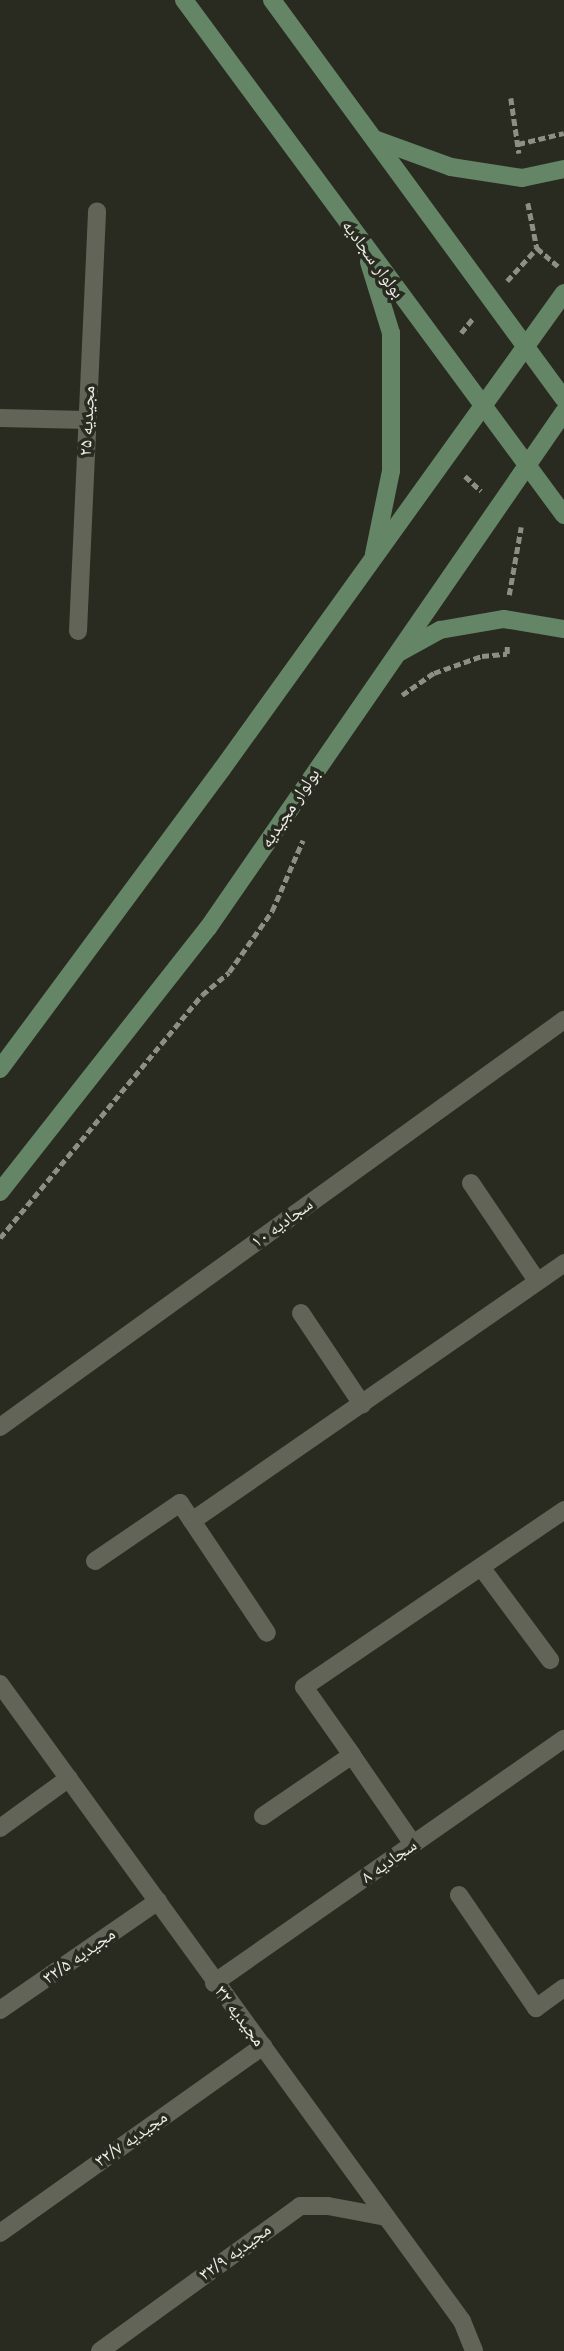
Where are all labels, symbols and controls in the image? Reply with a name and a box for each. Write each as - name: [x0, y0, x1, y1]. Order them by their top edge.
- street label: بولوار سجادیه: [337, 216, 409, 302]
- street label: مجیدیه ۲۵: [74, 385, 100, 457]
- street label: بولوار مجیدیه: [256, 764, 324, 852]
- street label: سجادیه ۱۰: [247, 1193, 317, 1253]
- street label: سجادیه ۸: [357, 1834, 421, 1888]
- street label: مجیدیه ۳۲/۵: [39, 1923, 119, 1989]
- street label: مجیدیه ۳۲: [210, 1981, 270, 2051]
- street label: مجیدیه ۳۲/۷: [91, 2106, 171, 2172]
- street label: مجیدیه ۳۲/٩: [195, 2219, 275, 2285]

